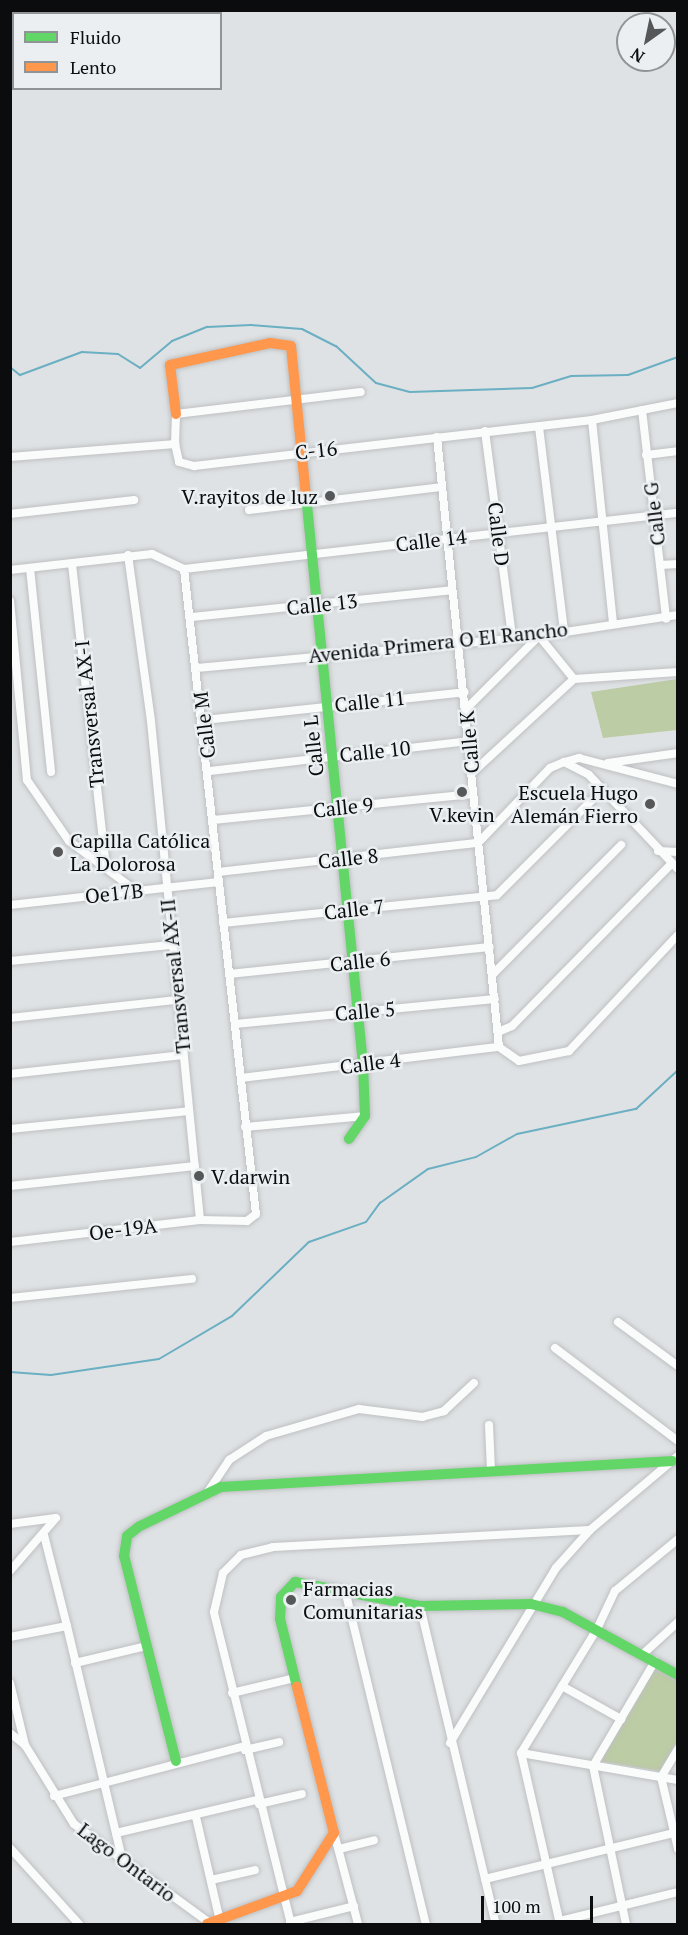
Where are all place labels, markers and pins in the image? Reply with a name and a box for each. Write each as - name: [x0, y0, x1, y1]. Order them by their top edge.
- place label: V.rayitos de luz: [181, 484, 318, 508]
- marker: V.rayitos de luz: [323, 489, 337, 503]
- place label: Escuela Hugo Alemán Fierro: [511, 780, 638, 827]
- marker: V.kevin: [455, 785, 469, 799]
- marker: Escuela Hugo Alemán Fierro: [643, 797, 657, 811]
- place label: V.kevin: [429, 802, 495, 826]
- place label: Capilla Católica La Dolorosa: [70, 828, 210, 875]
- marker: Capilla Católica La Dolorosa: [51, 845, 65, 859]
- place label: V.darwin: [211, 1164, 290, 1188]
- marker: V.darwin: [192, 1169, 206, 1183]
- place label: Farmacias Comunitarias: [303, 1576, 423, 1623]
- marker: Farmacias Comunitarias: [284, 1593, 298, 1607]

